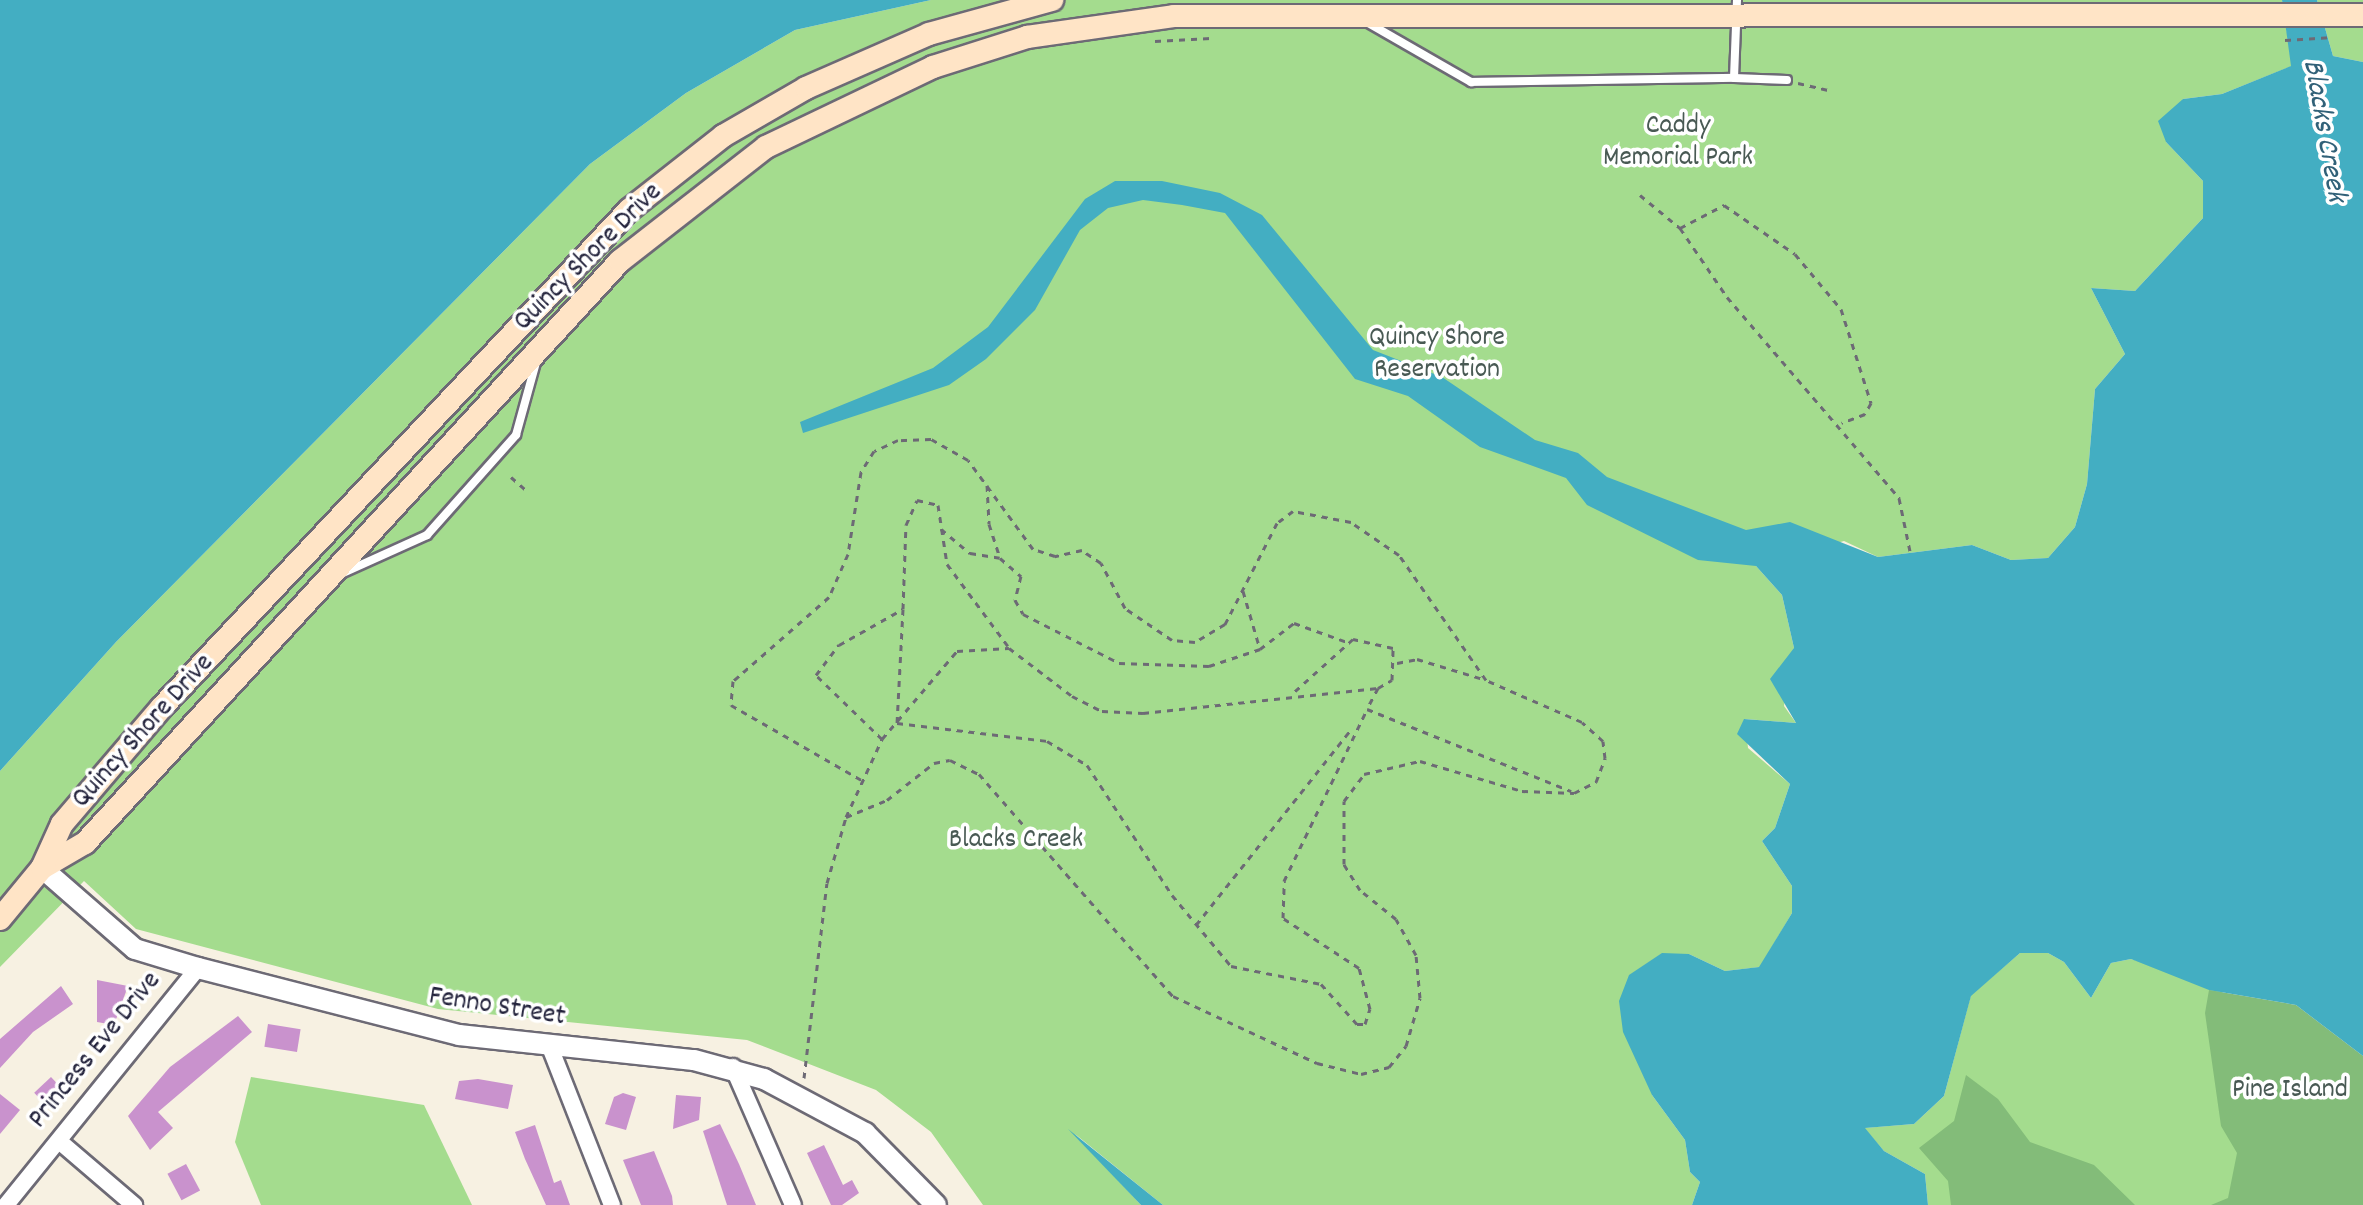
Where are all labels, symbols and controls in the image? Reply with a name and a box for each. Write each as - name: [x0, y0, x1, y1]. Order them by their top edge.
- water label: Blacks Creek: [2292, 57, 2352, 205]
- park label: Caddy Memorial Park: [1603, 110, 1753, 176]
- street label: Quincy Shore Drive: [508, 177, 670, 339]
- park label: Quincy Shore Reservation: [1369, 322, 1505, 388]
- street label: Quincy Shore Drive: [66, 648, 222, 816]
- park label: Blacks Creek: [949, 824, 1083, 858]
- street label: Princess Eve Drive: [23, 966, 169, 1136]
- street label: Fenno Street: [426, 981, 568, 1035]
- park label: Pine Island: [2232, 1074, 2348, 1108]

